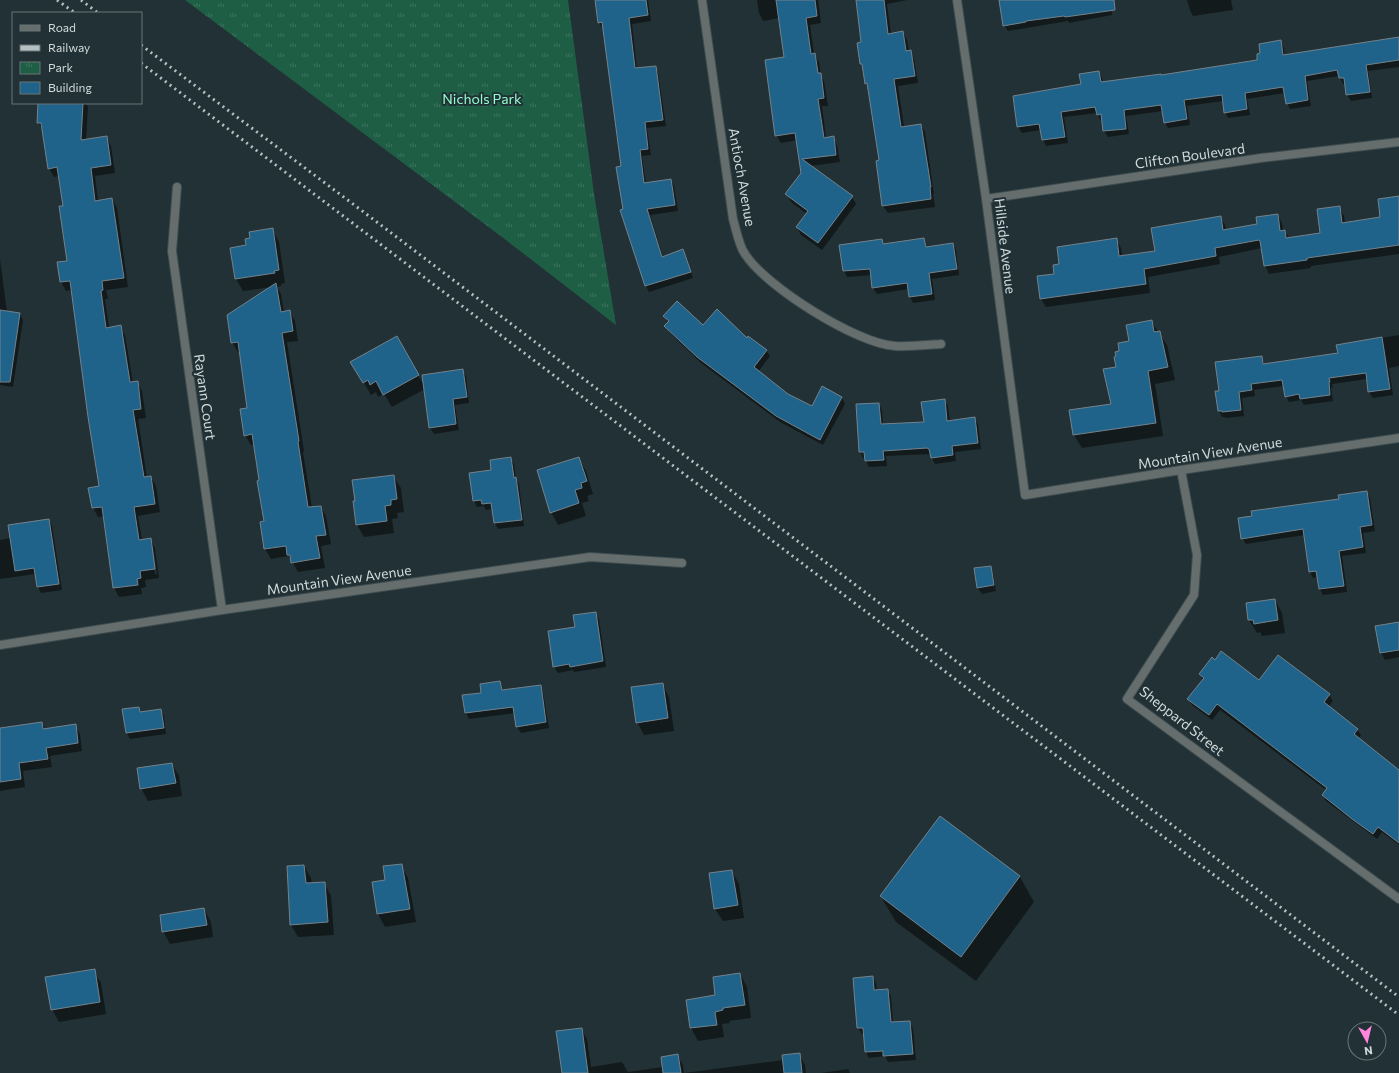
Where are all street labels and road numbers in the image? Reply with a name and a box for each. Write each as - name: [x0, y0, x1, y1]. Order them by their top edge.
- street label: Antioch Avenue: [725, 126, 760, 227]
- street label: Clifton Boulevard: [1134, 139, 1246, 172]
- street label: Hillside Avenue: [991, 197, 1020, 295]
- street label: Rayann Court: [191, 353, 220, 441]
- street label: Mountain View Avenue: [1137, 433, 1283, 472]
- street label: Mountain View Avenue: [265, 561, 412, 598]
- street label: Sheppard Street: [1136, 682, 1228, 759]

